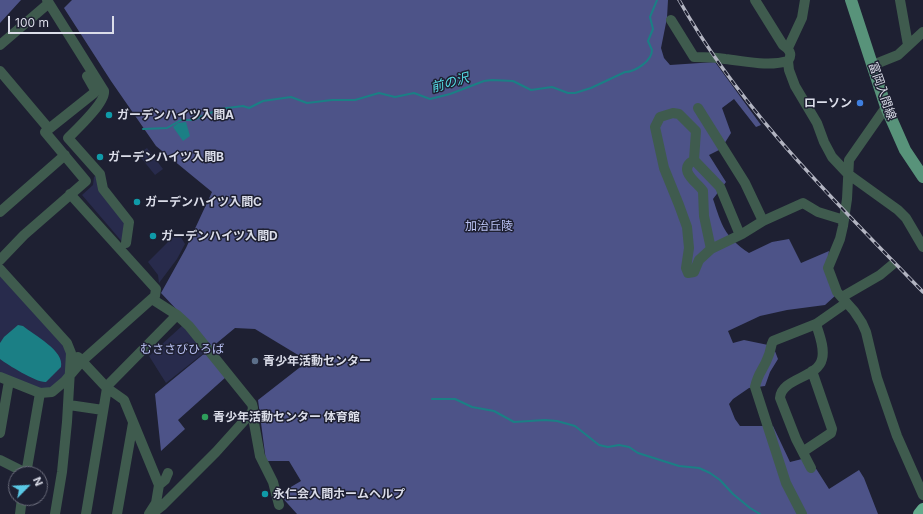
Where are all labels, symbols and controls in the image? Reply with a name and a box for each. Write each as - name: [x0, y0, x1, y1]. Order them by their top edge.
- scale bar: [10, 8, 116, 34]
- text: 100 m: [15, 15, 49, 30]
- street label: 富岡入間線: [865, 60, 899, 122]
- water label: 前の沢: [429, 70, 471, 96]
- place label: ローソン: [804, 96, 852, 110]
- marker: ローソン: [855, 98, 865, 108]
- place label: ガーデンハイツ入間A: [117, 108, 234, 122]
- marker: ガーデンハイツ入間A: [104, 110, 114, 120]
- place label: ガーデンハイツ入間B: [108, 150, 224, 164]
- marker: ガーデンハイツ入間B: [95, 152, 105, 162]
- place label: ガーデンハイツ入間C: [145, 195, 262, 209]
- marker: ガーデンハイツ入間C: [132, 197, 142, 207]
- park label: 加治丘陵: [465, 219, 513, 233]
- place label: ガーデンハイツ入間D: [161, 229, 278, 243]
- marker: ガーデンハイツ入間D: [148, 231, 158, 241]
- park label: むささびひろば: [140, 342, 224, 356]
- place label: 青少年活動センター: [263, 354, 371, 368]
- marker: 青少年活動センター: [250, 356, 260, 366]
- place label: 青少年活動センター 体育館: [213, 410, 360, 424]
- marker: 青少年活動センター 体育館: [200, 412, 210, 422]
- north arrow: [8, 466, 48, 506]
- text: N: [30, 475, 46, 488]
- place label: 永仁会入間ホームヘルプ: [273, 487, 405, 501]
- marker: 永仁会入間ホームヘルプ: [260, 489, 270, 499]

